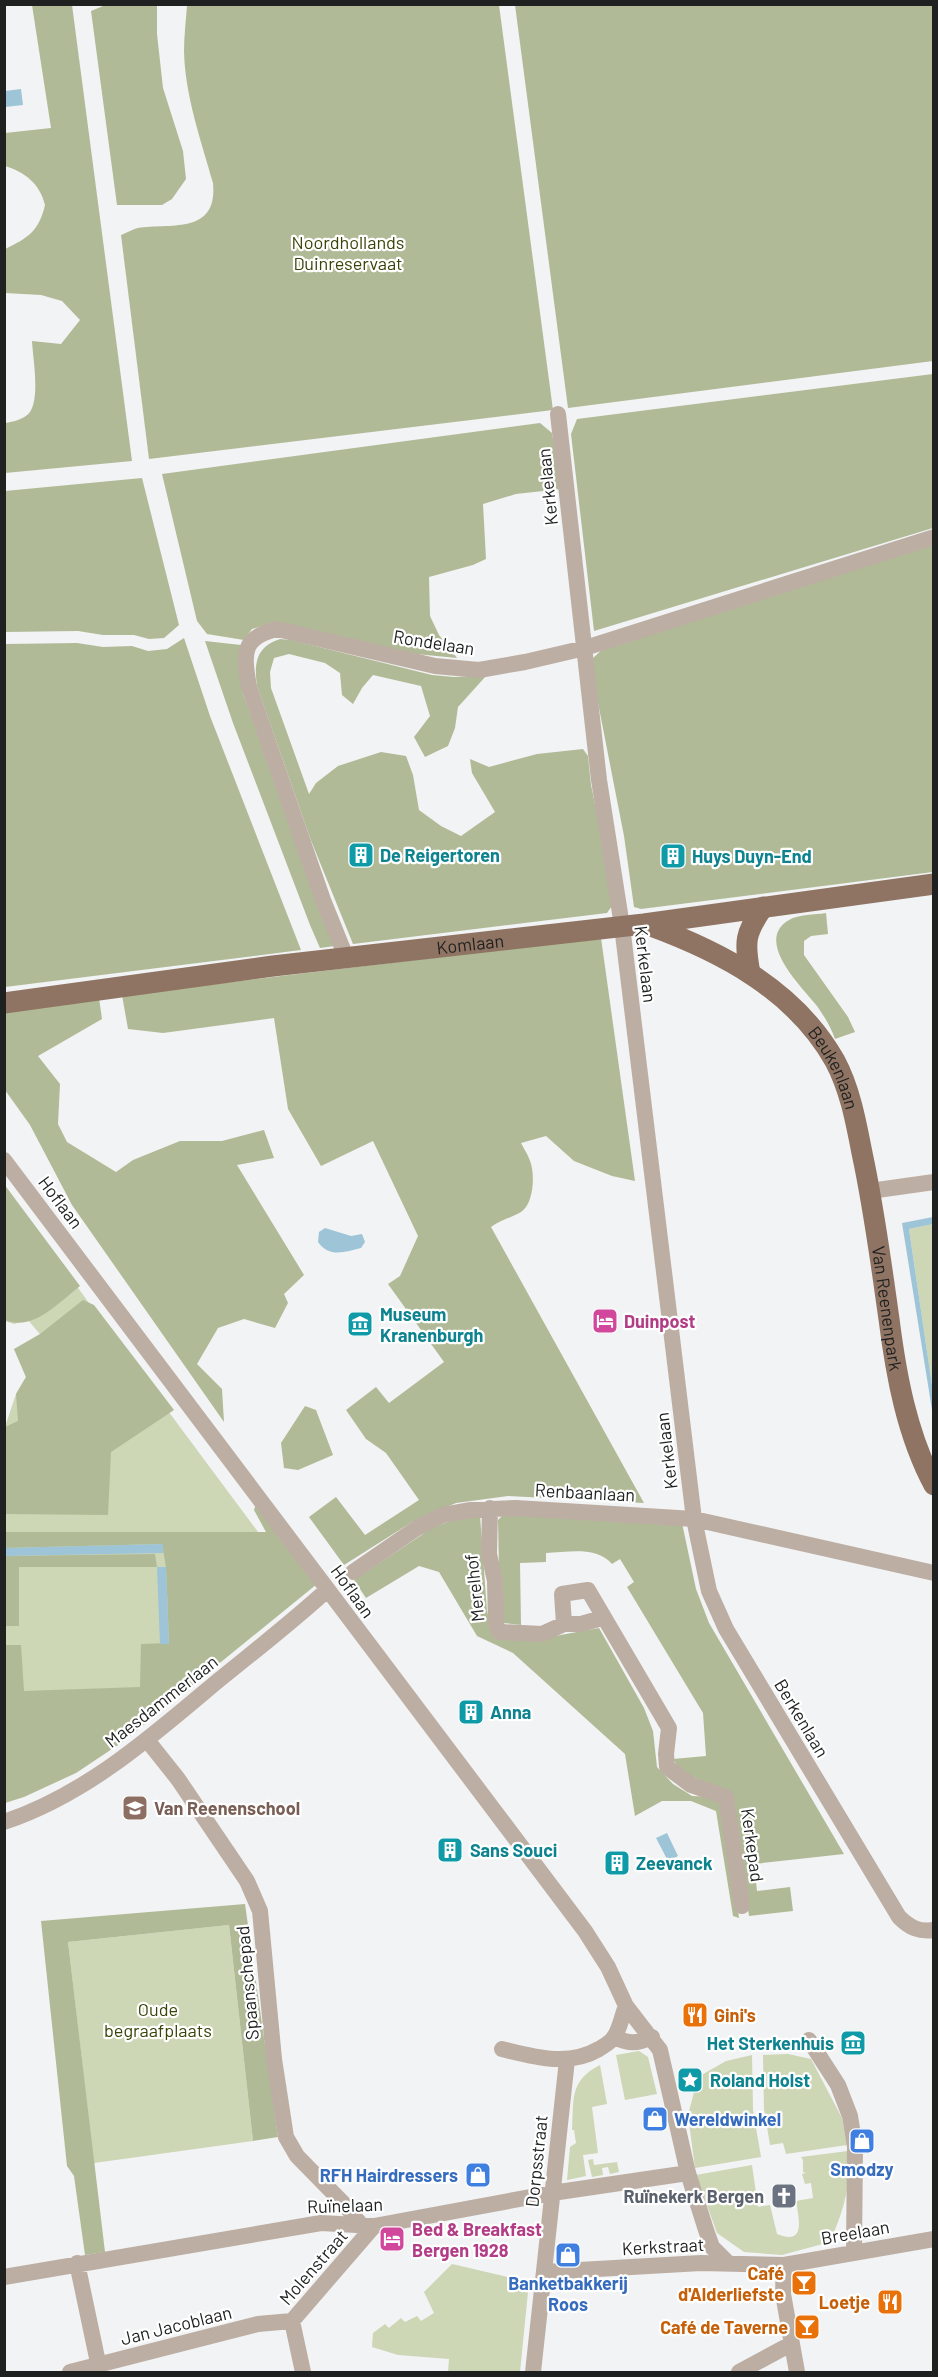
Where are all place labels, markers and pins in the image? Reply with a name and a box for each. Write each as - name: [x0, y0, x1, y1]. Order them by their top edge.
- building icon: De Reigertoren: [346, 840, 376, 870]
- building icon: Huys Duyn-End: [658, 841, 688, 871]
- place label: De Reigertoren: [380, 844, 500, 866]
- place label: Huys Duyn-End: [692, 845, 812, 867]
- place label: Museum Kranenburgh: [380, 1303, 483, 1346]
- hotel icon: Duinpost: [590, 1306, 620, 1336]
- museum icon: Museum Kranenburgh: [345, 1309, 375, 1339]
- place label: Duinpost: [624, 1310, 695, 1332]
- building icon: Anna: [456, 1697, 486, 1727]
- place label: Anna: [490, 1701, 531, 1723]
- school or university icon: Van Reenenschool: [120, 1793, 150, 1823]
- place label: Van Reenenschool: [154, 1797, 300, 1819]
- building icon: Sans Souci: [435, 1835, 465, 1865]
- place label: Sans Souci: [470, 1839, 557, 1861]
- building icon: Zeevanck: [602, 1848, 632, 1878]
- place label: Zeevanck: [636, 1852, 713, 1874]
- restaurant icon: Gini's: [680, 2000, 710, 2030]
- place label: Gini's: [714, 2004, 756, 2026]
- museum icon: Het Sterkenhuis: [838, 2028, 868, 2058]
- place label: Het Sterkenhuis: [707, 2032, 834, 2054]
- place icon: Roland Holst: [675, 2065, 705, 2095]
- place label: Roland Holst: [710, 2069, 810, 2091]
- shop icon: Wereldwinkel: [640, 2104, 670, 2134]
- place label: Wereldwinkel: [674, 2108, 781, 2130]
- shop icon: Smodzy: [847, 2126, 877, 2156]
- place label: Smodzy: [830, 2158, 894, 2180]
- shop icon: RFH Hairdressers: [463, 2160, 493, 2190]
- place label: RFH Hairdressers: [320, 2164, 458, 2186]
- church icon: Ruïnekerk Bergen: [769, 2181, 799, 2211]
- place label: Ruïnekerk Bergen: [623, 2185, 764, 2207]
- place label: Bed & Breakfast Bergen 1928: [412, 2218, 542, 2261]
- hotel icon: Bed & Breakfast Bergen 1928: [377, 2224, 407, 2254]
- shop icon: Banketbakkerij Roos: [553, 2240, 583, 2270]
- place label: Café d'Alderliefste: [678, 2262, 784, 2305]
- bar icon: Café d'Alderliefste: [789, 2268, 819, 2298]
- place label: Banketbakkerij Roos: [508, 2272, 628, 2315]
- restaurant icon: Loetje: [875, 2287, 905, 2317]
- place label: Loetje: [819, 2291, 870, 2313]
- bar icon: Café de Taverne: [792, 2312, 822, 2342]
- place label: Café de Taverne: [660, 2316, 788, 2338]

